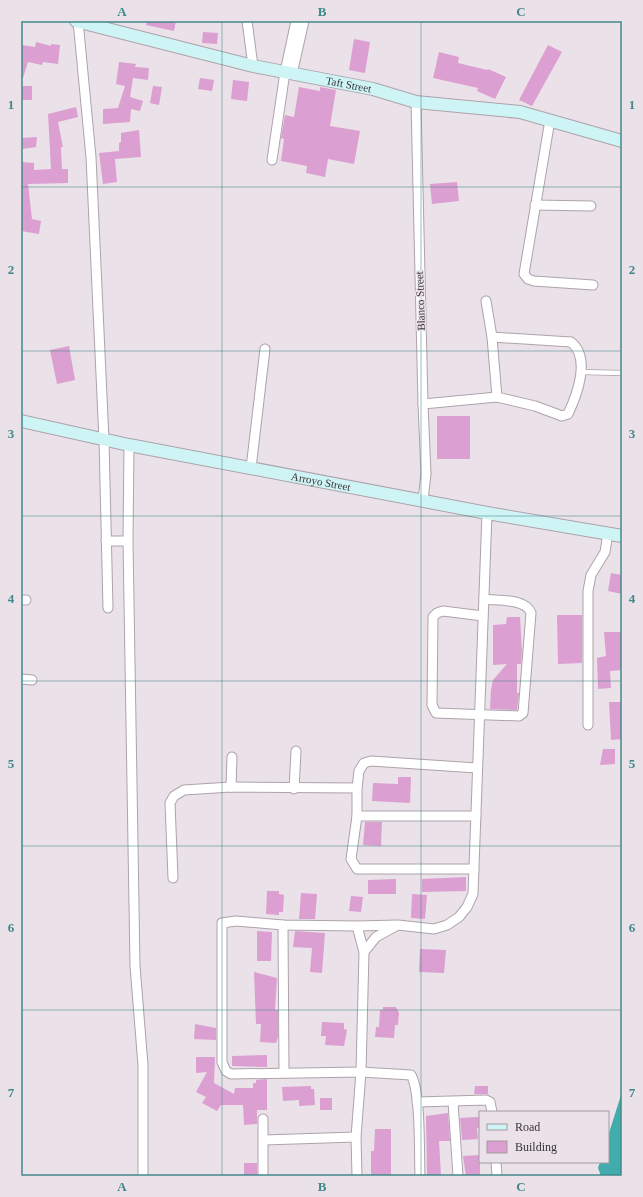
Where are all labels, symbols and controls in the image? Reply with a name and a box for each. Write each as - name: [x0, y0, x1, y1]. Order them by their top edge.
- text: A: [117, 4, 127, 19]
- text: B: [318, 4, 327, 19]
- text: C: [516, 4, 526, 19]
- street label: Taft Street: [325, 74, 372, 95]
- text: 1: [8, 97, 14, 112]
- text: 1: [629, 97, 635, 112]
- text: 2: [8, 262, 14, 277]
- text: 2: [629, 262, 635, 277]
- street label: Blanco Street: [413, 271, 427, 331]
- text: 3: [8, 426, 15, 441]
- text: 3: [629, 426, 636, 441]
- street label: Arroyo Street: [290, 470, 352, 493]
- text: 4: [8, 591, 15, 606]
- text: 4: [629, 591, 636, 606]
- text: 5: [8, 756, 15, 771]
- text: 5: [629, 756, 636, 771]
- text: 6: [8, 920, 15, 935]
- text: 6: [629, 920, 636, 935]
- text: 7: [8, 1085, 15, 1100]
- text: 7: [629, 1085, 636, 1100]
- legend: [479, 1111, 609, 1163]
- text: Road: [515, 1120, 540, 1134]
- text: Building: [515, 1140, 557, 1154]
- text: A: [117, 1179, 127, 1194]
- text: B: [318, 1179, 327, 1194]
- text: C: [516, 1179, 526, 1194]

